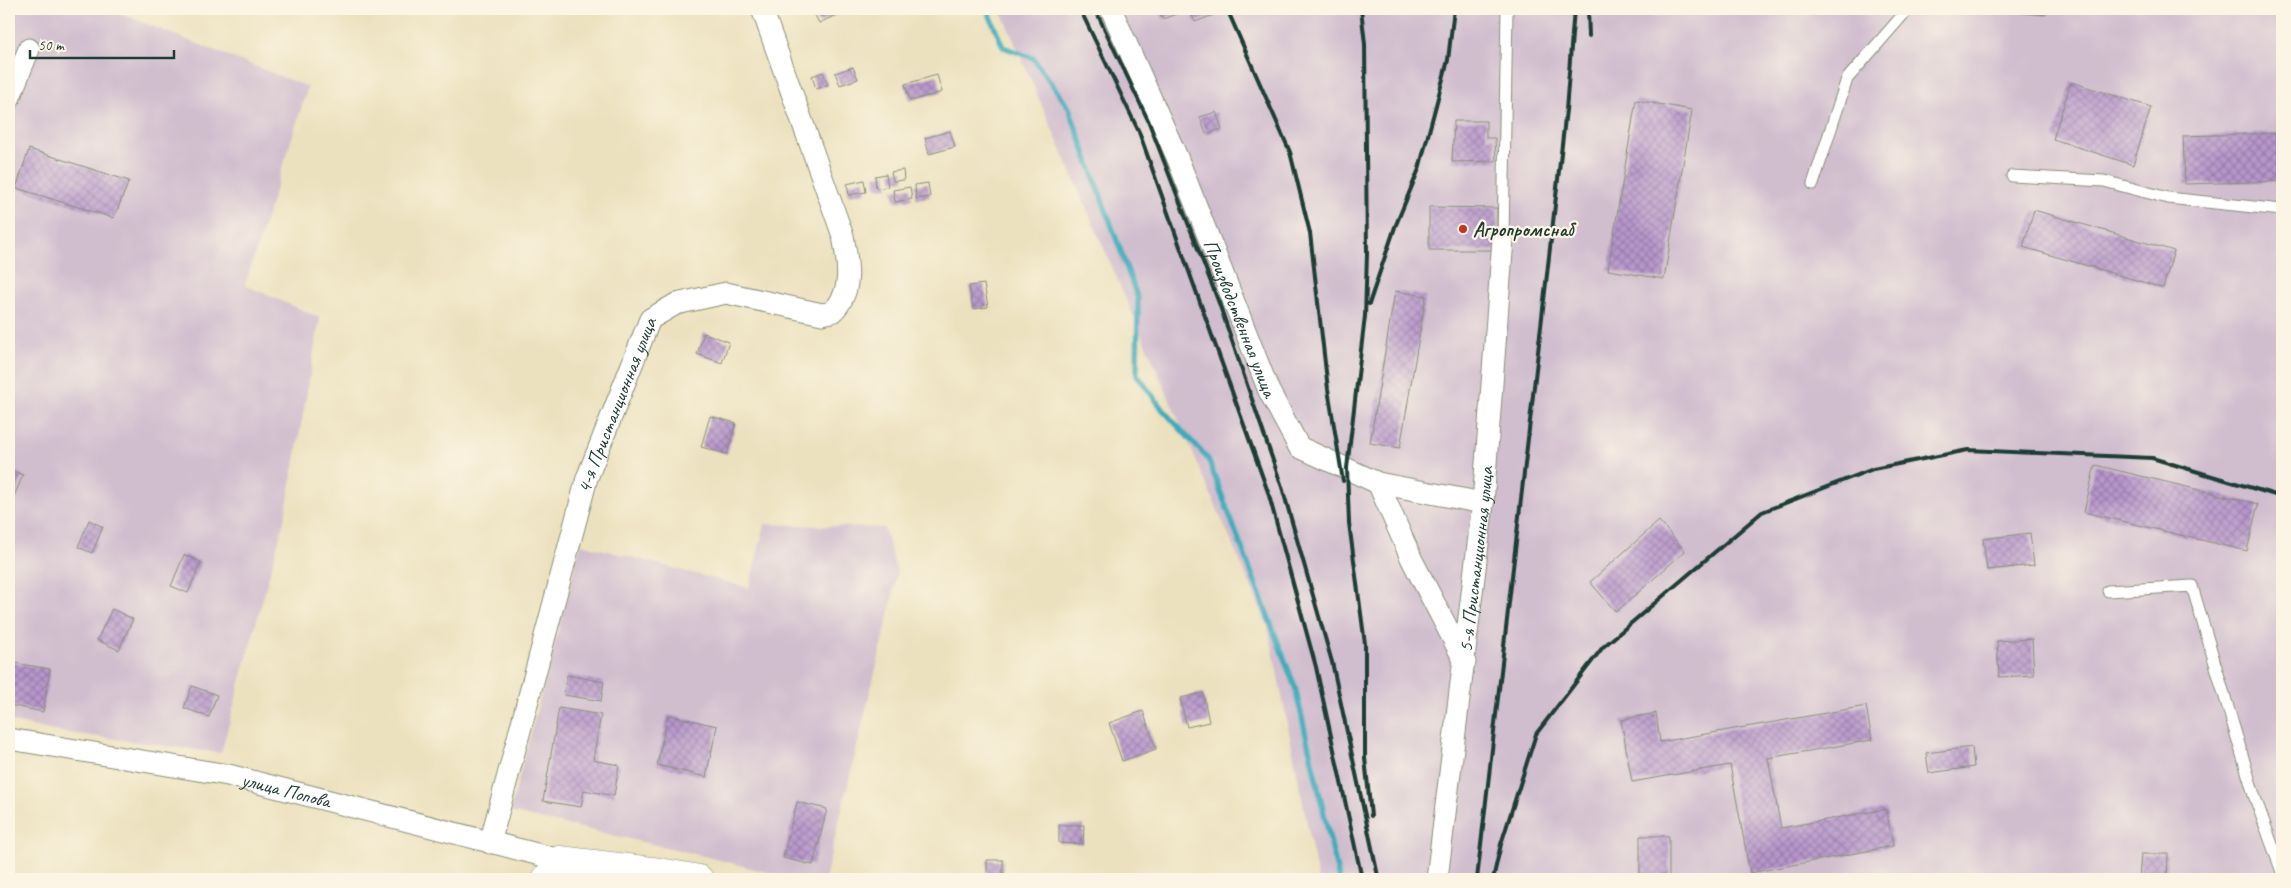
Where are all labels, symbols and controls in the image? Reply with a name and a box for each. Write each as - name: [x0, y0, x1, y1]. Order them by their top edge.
- scale bar: [30, 28, 174, 60]
- text: 50 m: [38, 36, 65, 55]
- place label: Агропромснаб: [1473, 217, 1577, 242]
- marker: Агропромснаб: [1457, 223, 1469, 235]
- street label: Производственная улица: [1198, 236, 1283, 403]
- street label: 4-я Пристанционная улица: [572, 313, 663, 496]
- street label: 5-я Пристанционная улица: [1453, 465, 1499, 653]
- street label: улица Попова: [238, 767, 335, 814]

